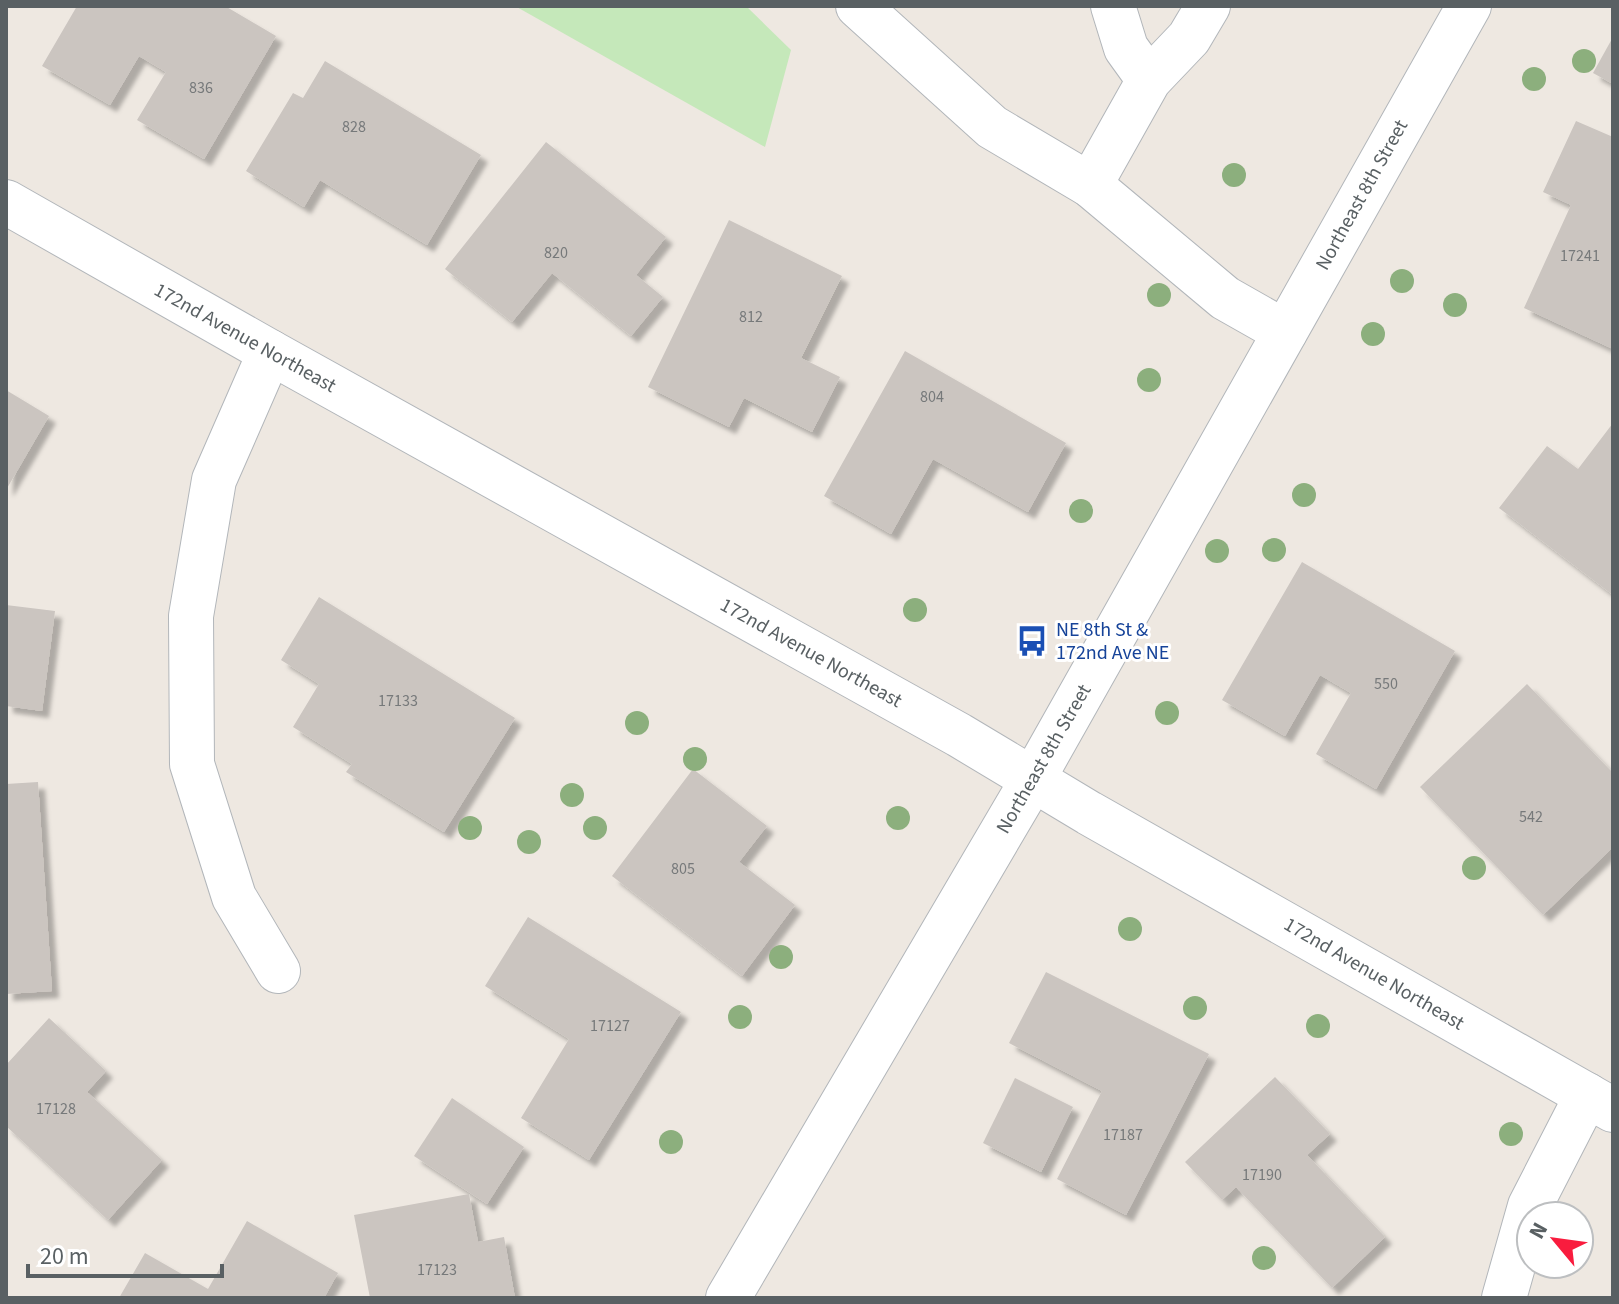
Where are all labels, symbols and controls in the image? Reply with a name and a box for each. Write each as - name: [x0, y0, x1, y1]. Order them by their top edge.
- house number: 836: [189, 77, 213, 99]
- street label: Northeast 8th Street: [1309, 114, 1415, 275]
- house number: 828: [342, 116, 366, 138]
- house number: 820: [544, 242, 568, 264]
- house number: 17241: [1560, 245, 1600, 267]
- street label: 172nd Avenue Northeast: [149, 276, 341, 400]
- house number: 812: [739, 306, 763, 328]
- house number: 804: [920, 386, 944, 408]
- street label: 172nd Avenue Northeast: [715, 591, 907, 715]
- place label: NE 8th St & 172nd Ave NE: [1056, 616, 1169, 667]
- bus stop icon: NE 8th St & 172nd Ave NE: [1015, 624, 1049, 658]
- house number: 550: [1374, 673, 1398, 695]
- street label: Northeast 8th Street: [990, 679, 1098, 839]
- house number: 17133: [378, 690, 418, 712]
- house number: 542: [1519, 806, 1543, 828]
- house number: 805: [671, 858, 695, 880]
- street label: 172nd Avenue Northeast: [1279, 911, 1470, 1037]
- house number: 17127: [590, 1015, 630, 1037]
- house number: 17128: [36, 1098, 76, 1120]
- house number: 17187: [1103, 1124, 1143, 1146]
- house number: 17190: [1242, 1164, 1282, 1186]
- north arrow: [1515, 1200, 1595, 1280]
- text: N: [1521, 1217, 1556, 1245]
- scale bar: [28, 1228, 222, 1278]
- text: 20 m: [40, 1239, 89, 1274]
- house number: 17123: [417, 1259, 457, 1281]

